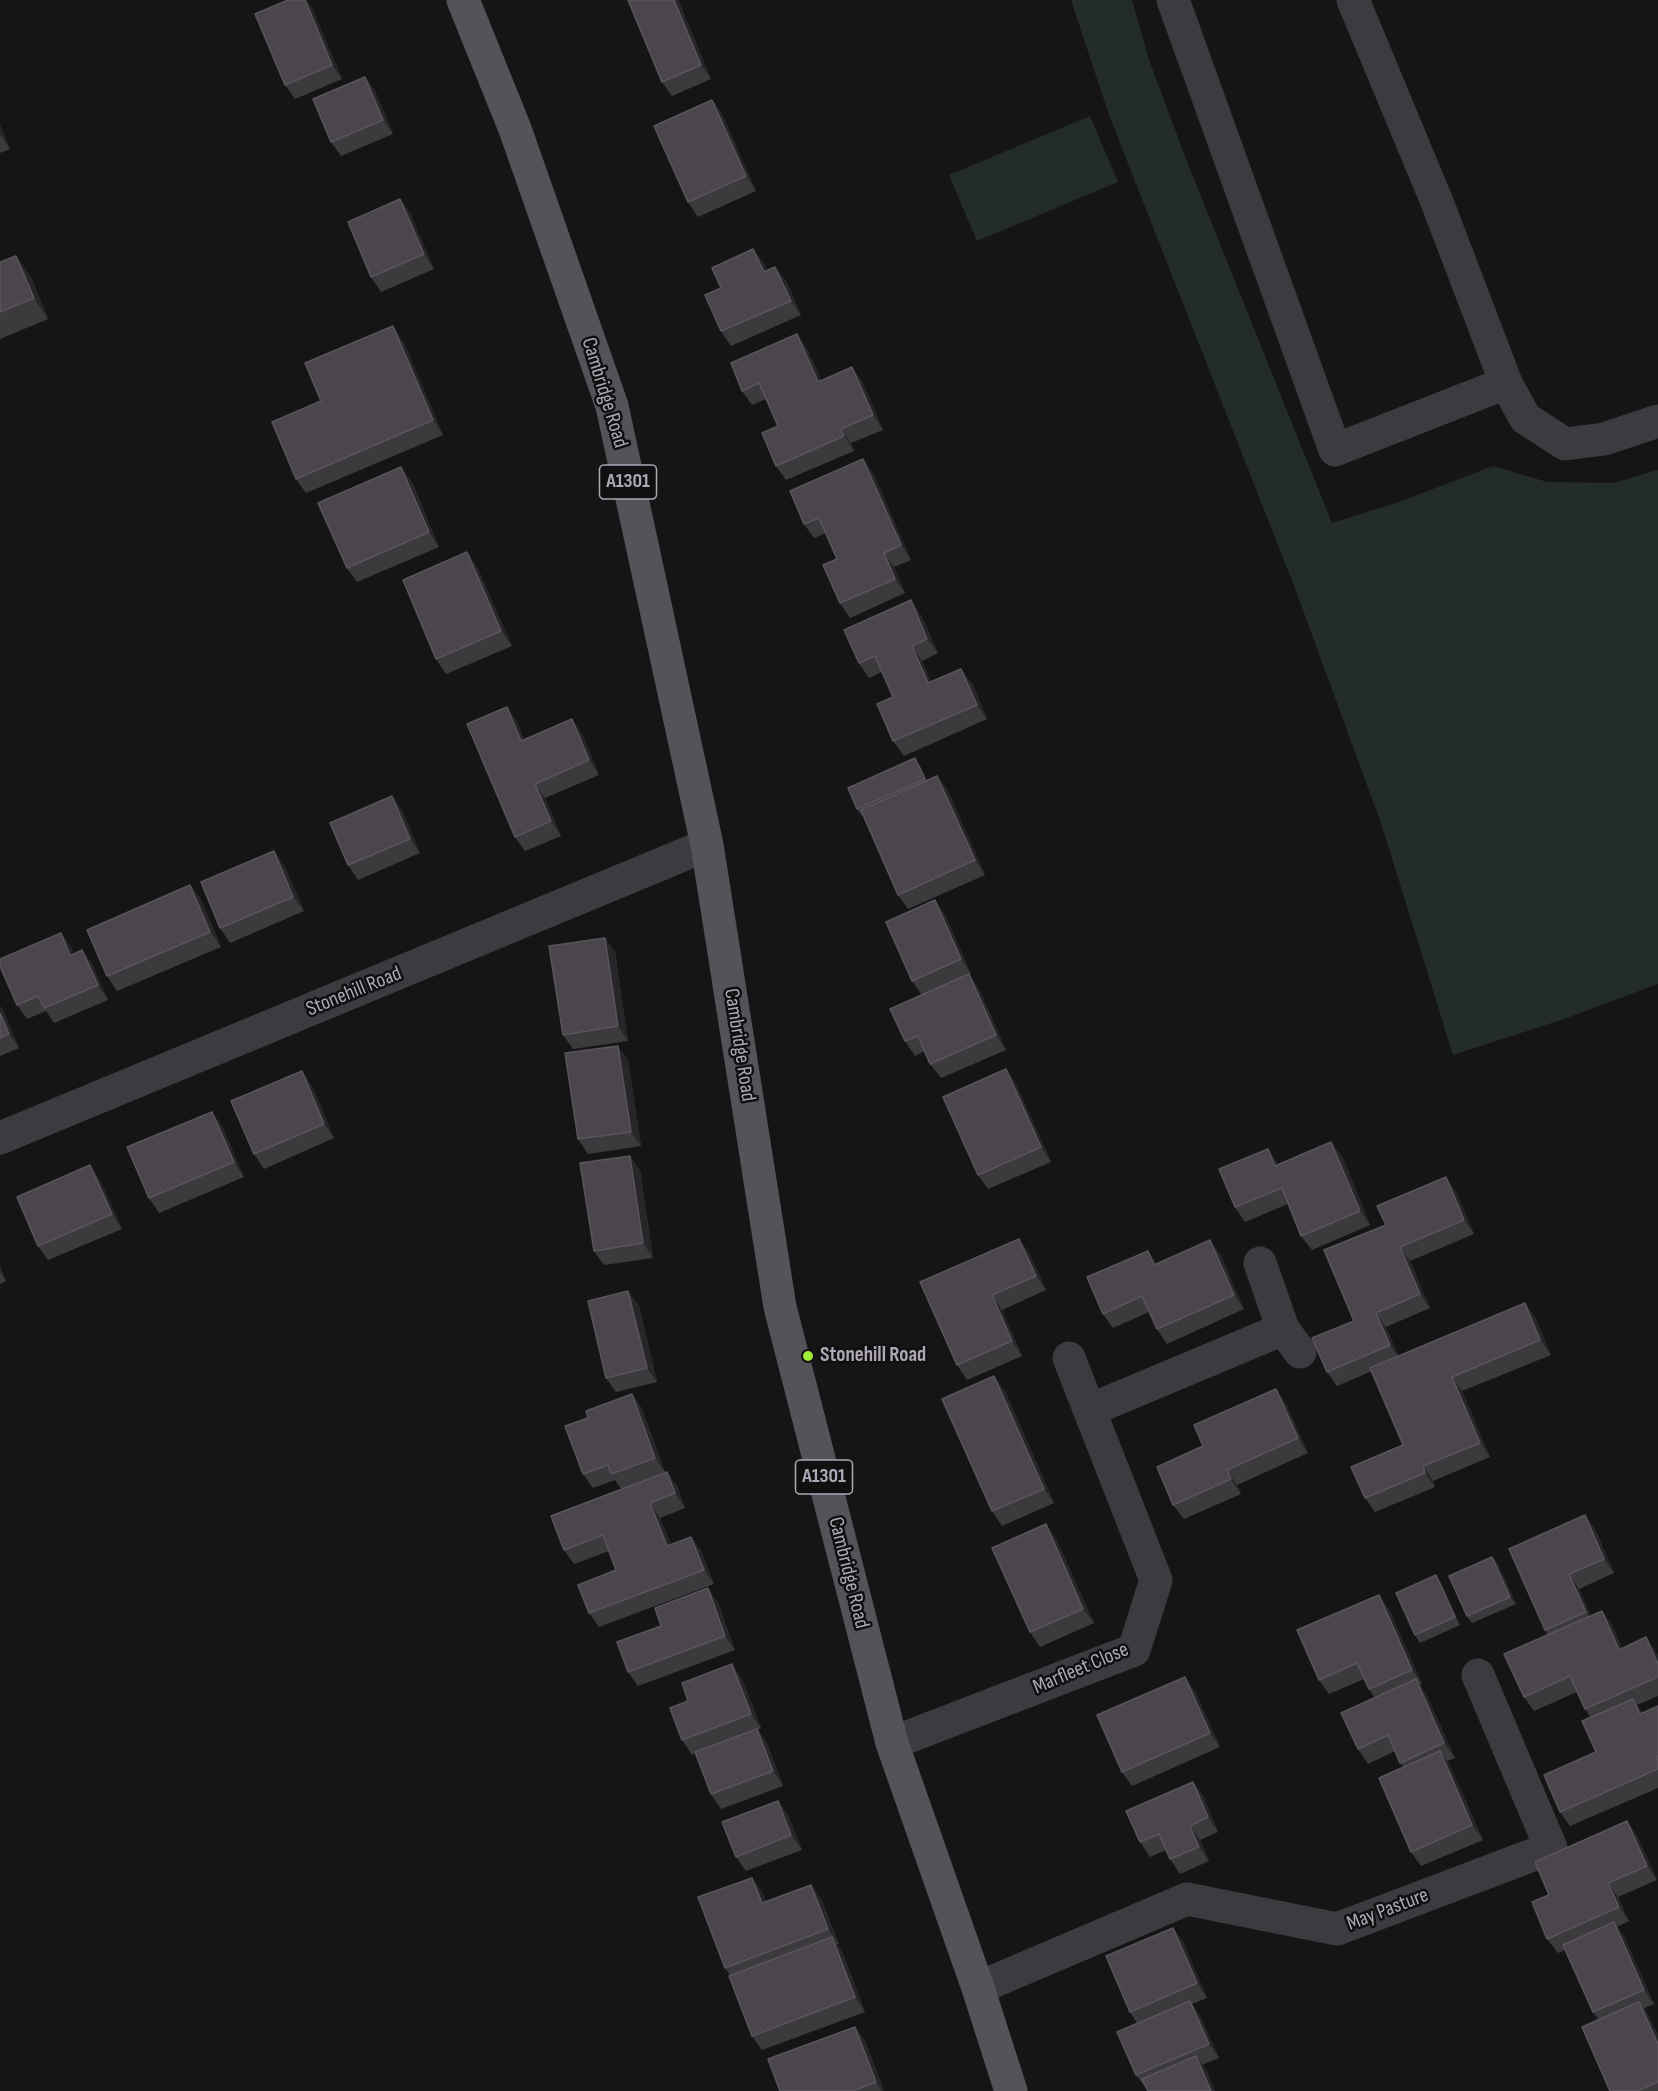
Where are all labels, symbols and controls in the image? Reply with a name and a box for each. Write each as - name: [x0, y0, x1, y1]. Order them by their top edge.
- street label: Cambridge Road: [575, 335, 633, 451]
- road number: A1301: [600, 465, 656, 499]
- street label: Stonehill Road: [303, 962, 405, 1022]
- street label: Cambridge Road: [718, 987, 760, 1103]
- place label: Stonehill Road: [820, 1343, 926, 1369]
- marker: Stonehill Road: [801, 1349, 815, 1363]
- road number: A1301: [796, 1460, 852, 1494]
- street label: Cambridge Road: [822, 1515, 874, 1631]
- street label: Marfleet Close: [1029, 1638, 1133, 1700]
- street label: May Pasture: [1344, 1883, 1432, 1937]

